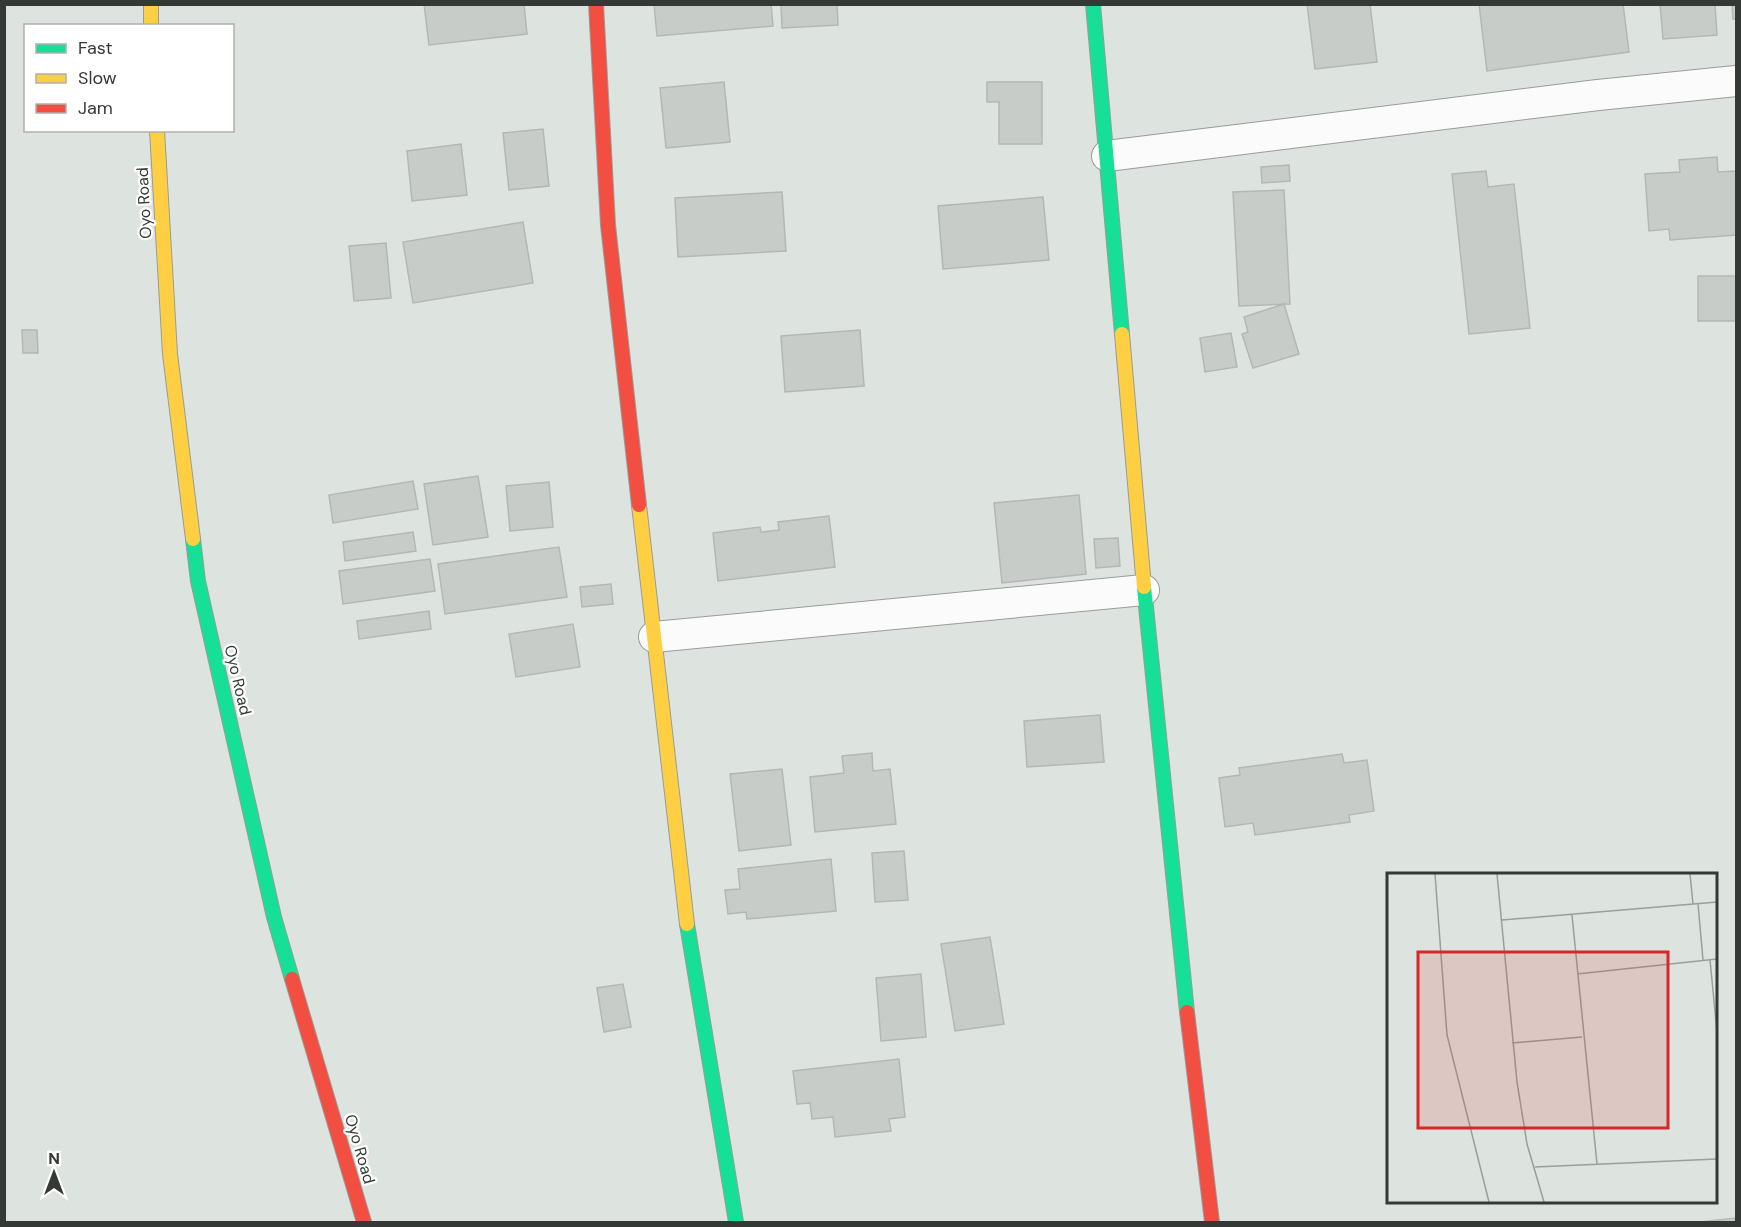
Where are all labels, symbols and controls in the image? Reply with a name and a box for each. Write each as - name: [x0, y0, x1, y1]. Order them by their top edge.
- legend: [24, 24, 234, 132]
- text: Fast: [78, 36, 113, 60]
- text: Slow: [78, 66, 117, 90]
- text: Jam: [78, 96, 113, 120]
- street label: Oyo Road: [132, 167, 156, 239]
- street label: Oyo Road: [220, 643, 256, 717]
- inset map: [1387, 873, 1717, 1203]
- street label: Oyo Road: [340, 1112, 380, 1186]
- north arrow: [24, 1143, 84, 1203]
- text: N: [48, 1148, 60, 1169]

